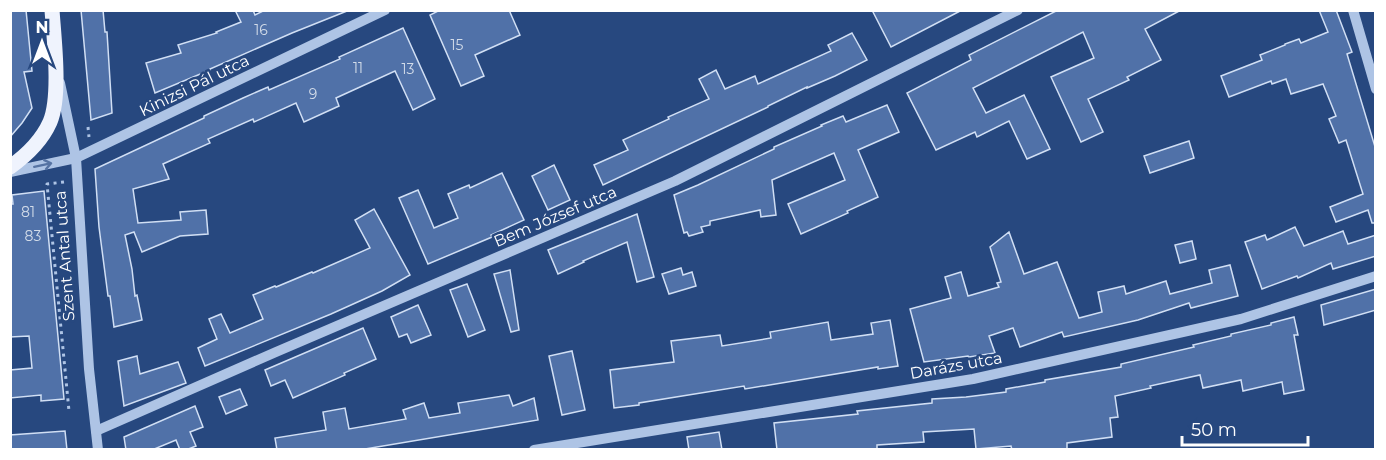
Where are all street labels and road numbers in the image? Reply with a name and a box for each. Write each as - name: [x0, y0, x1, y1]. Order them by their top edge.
- street label: Kinizsi Pál utca: [136, 51, 252, 120]
- street label: Bem József utca: [491, 182, 619, 251]
- street label: Szent Antal utca: [50, 190, 79, 322]
- street label: Darázs utca: [908, 348, 1004, 383]

